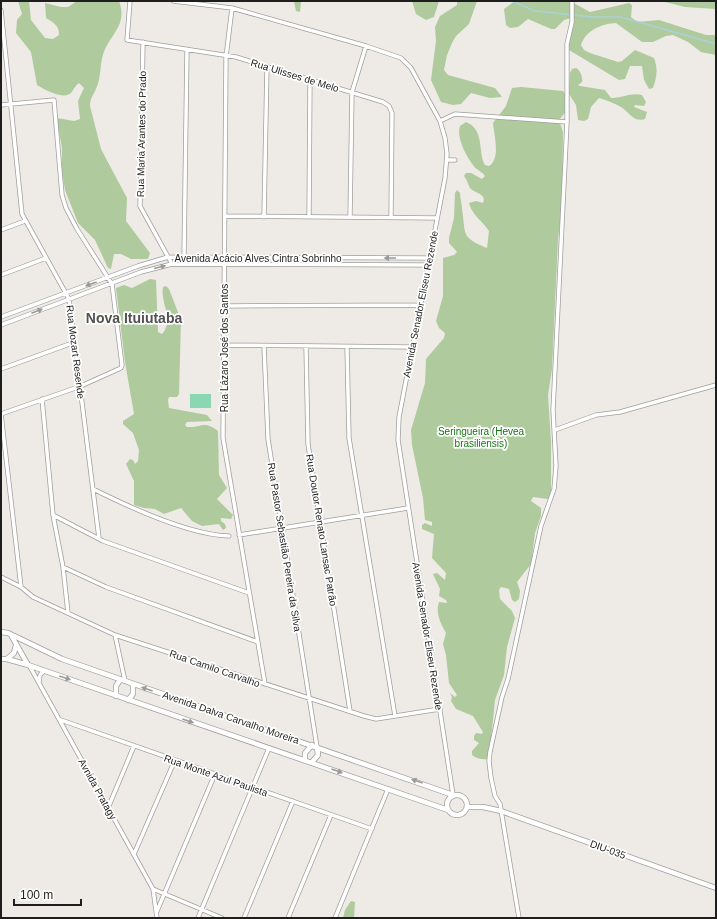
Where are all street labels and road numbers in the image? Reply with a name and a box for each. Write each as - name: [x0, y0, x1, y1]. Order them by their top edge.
- street label: Rua Ulisses de Melo: [249, 57, 341, 94]
- street label: Rua Maria Arantes do Prado: [135, 70, 148, 197]
- street label: Avenida Senador Eliseu Rezende: [401, 229, 440, 378]
- street label: Avenida Acácio Alves Cintra Sobrinho: [174, 253, 342, 264]
- street label: Rua Lázaro José dos Santos: [219, 284, 230, 412]
- street label: Rua Mozart Resende: [64, 304, 87, 400]
- street label: Rua Doutor Renato Lansac Patrão: [304, 453, 339, 607]
- street label: Rua Pastor Sebastião Pereira da Silva: [266, 462, 303, 633]
- street label: Avenida Senador Eliseu Rezende: [410, 561, 445, 711]
- street label: Rua Camilo Carvalho: [168, 648, 262, 689]
- street label: Avenida Dalva Carvalho Moreira: [161, 689, 301, 746]
- street label: Rua Monte Azul Paulista: [163, 753, 270, 799]
- street label: Avnida Pratagy: [76, 757, 119, 821]
- street label: DIU-035: [588, 838, 628, 861]

